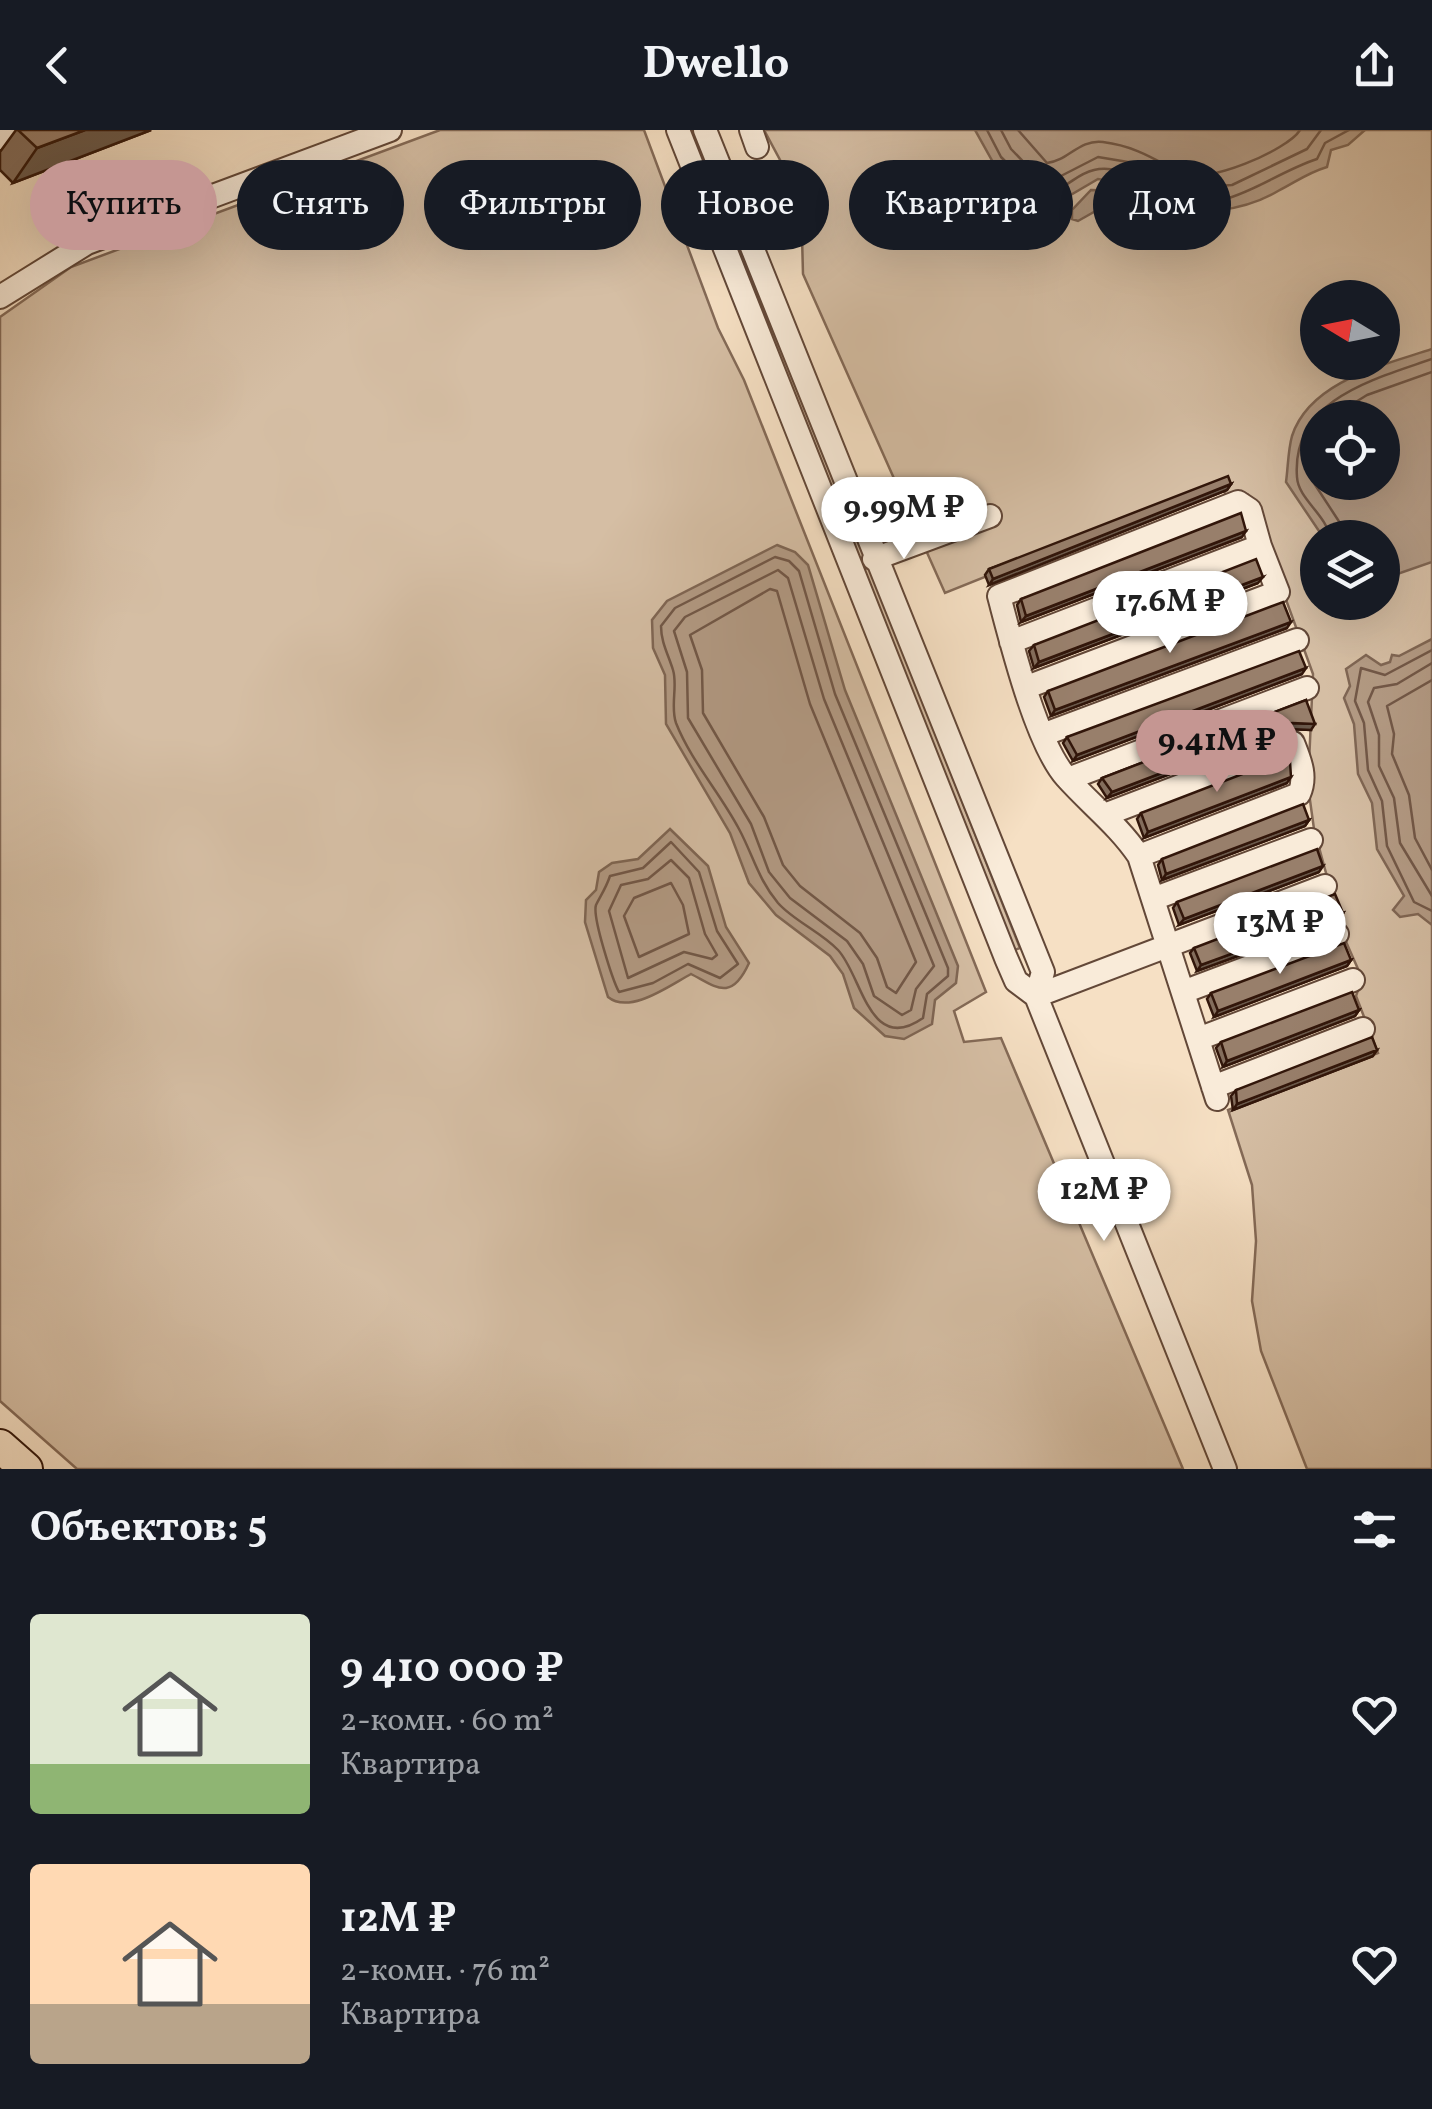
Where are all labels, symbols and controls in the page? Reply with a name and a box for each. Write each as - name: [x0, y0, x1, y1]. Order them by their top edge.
- text: Dwello: [642, 34, 790, 97]
- icon: back: [30, 38, 85, 93]
- icon: share: [1347, 38, 1402, 93]
- chip: Купить: [30, 160, 217, 250]
- chip: Снять: [237, 160, 404, 250]
- chip: Фильтры: [424, 160, 641, 250]
- chip: Новое: [661, 160, 829, 250]
- chip: Квартира: [849, 160, 1073, 250]
- chip: Дом: [1093, 160, 1231, 250]
- north arrow: [1300, 280, 1400, 380]
- map controls: [1300, 280, 1400, 620]
- button: locate: [1300, 400, 1400, 500]
- pin: 9.99M ₽: [812, 477, 996, 562]
- text: 9.99M ₽: [843, 487, 965, 531]
- button: layers: [1300, 520, 1400, 620]
- pin: 17.6M ₽: [1078, 571, 1262, 656]
- text: 17.6M ₽: [1115, 581, 1225, 625]
- pin: 9.41M ₽: [1125, 710, 1309, 795]
- text: 9.41M ₽: [1158, 720, 1276, 764]
- pin: 13M ₽: [1210, 892, 1350, 977]
- text: 13M ₽: [1236, 902, 1324, 946]
- pin: 12M ₽: [1034, 1159, 1174, 1244]
- text: 12M ₽: [1060, 1169, 1148, 1213]
- text: Объектов: 5: [30, 1500, 267, 1559]
- icon: filters: [1347, 1502, 1402, 1557]
- text: 9 410 000 ₽: [340, 1641, 564, 1700]
- icon: home: [110, 1654, 230, 1774]
- icon: heart: [1347, 1687, 1402, 1742]
- text: 2-комн. · 60 m²: [340, 1700, 554, 1744]
- text: Квартира: [340, 1744, 481, 1788]
- text: 12M ₽: [340, 1891, 457, 1950]
- icon: home: [110, 1904, 230, 2024]
- icon: heart: [1347, 1937, 1402, 1992]
- text: 2-комн. · 76 m²: [340, 1950, 550, 1994]
- text: Квартира: [340, 1994, 481, 2038]

